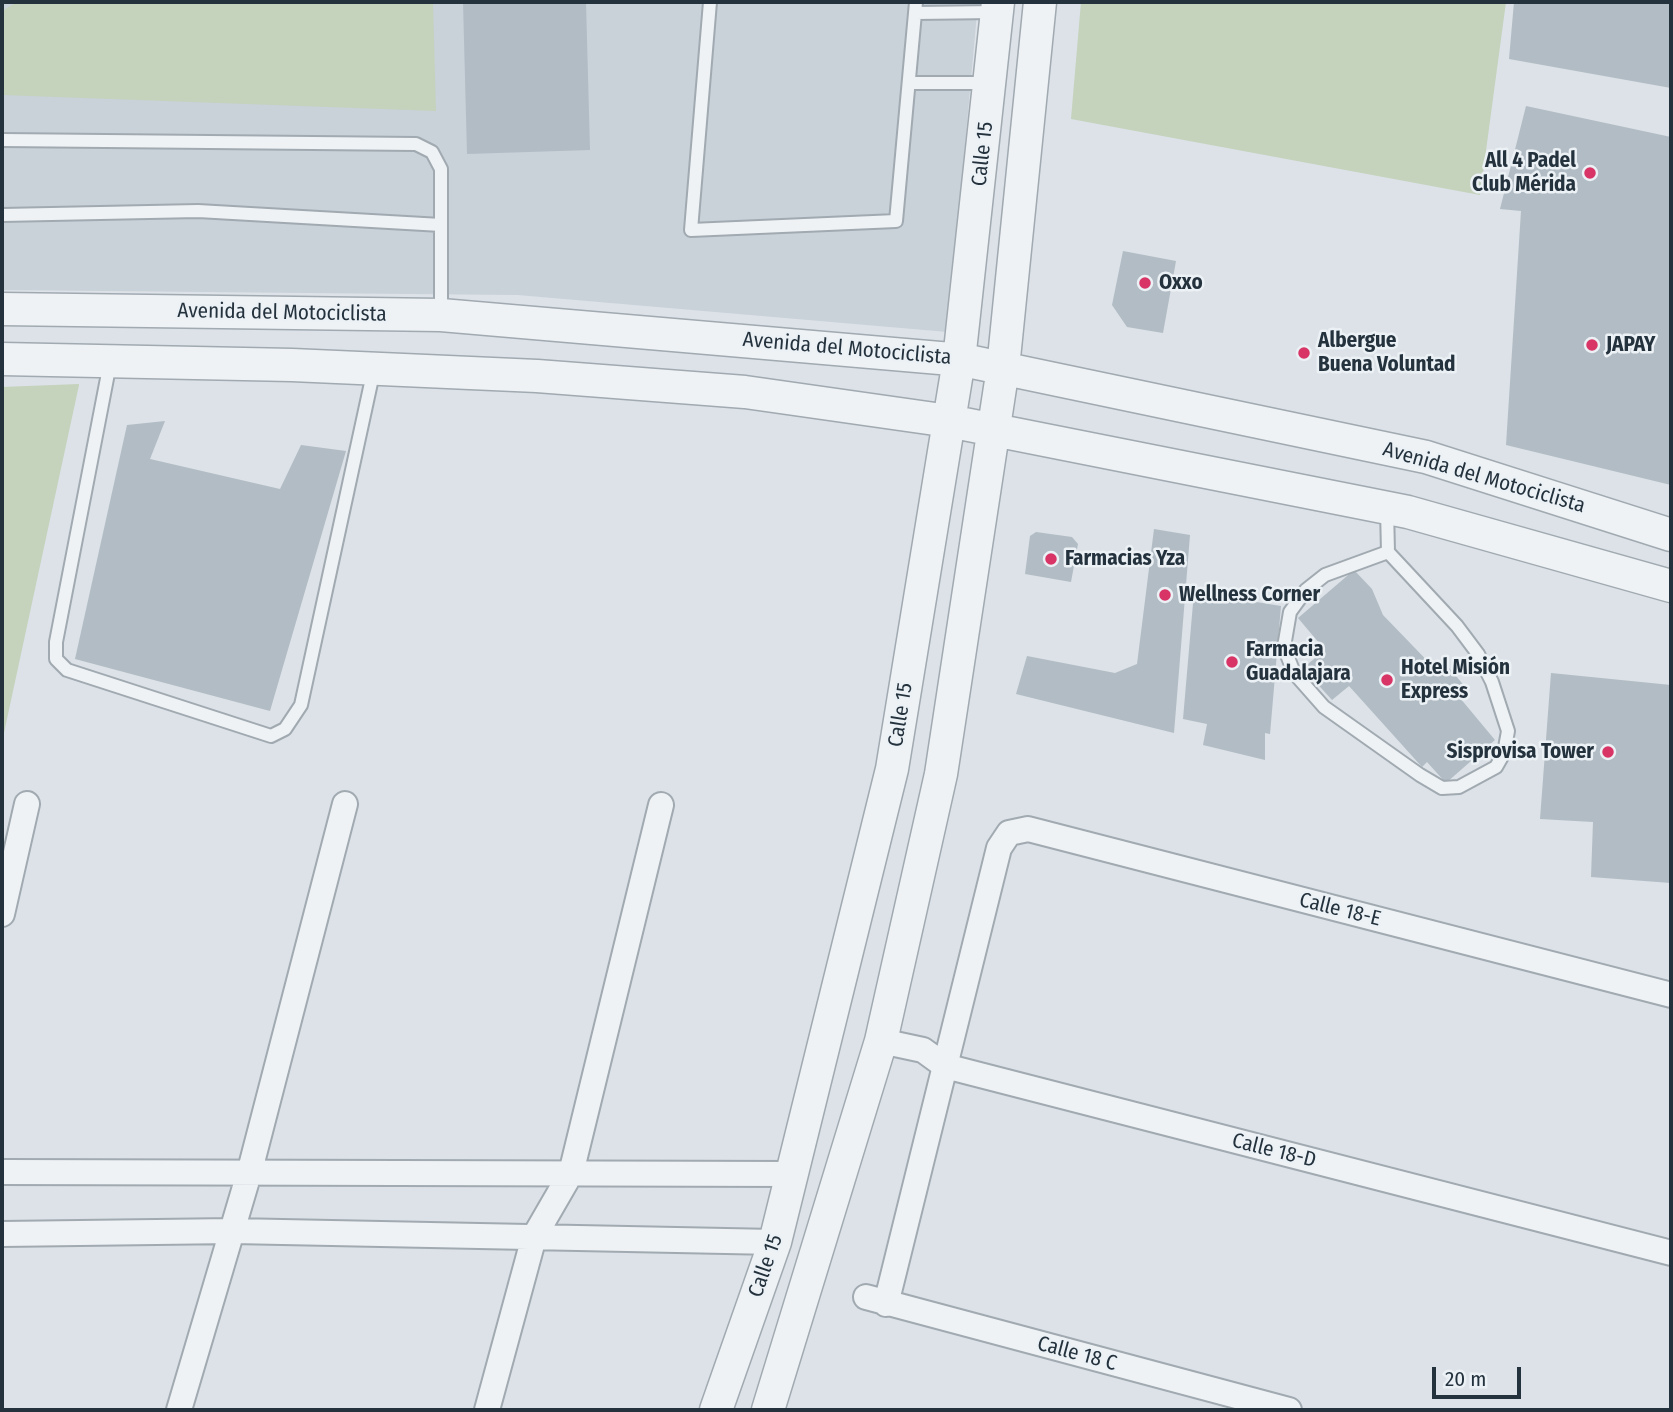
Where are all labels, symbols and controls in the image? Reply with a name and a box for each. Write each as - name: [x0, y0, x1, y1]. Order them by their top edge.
- street label: Calle 15: [967, 121, 999, 187]
- place label: All 4 Padel Club Mérida: [1472, 148, 1576, 198]
- marker: All 4 Padel Club Mérida: [1582, 165, 1598, 181]
- place label: Oxxo: [1159, 270, 1203, 296]
- marker: Oxxo: [1137, 275, 1153, 291]
- street label: Avenida del Motociclista: [177, 299, 387, 327]
- street label: Avenida del Motociclista: [742, 327, 952, 371]
- place label: Albergue Buena Voluntad: [1318, 328, 1456, 378]
- place label: JAPAY: [1606, 332, 1655, 358]
- marker: JAPAY: [1584, 337, 1600, 353]
- marker: Albergue Buena Voluntad: [1296, 345, 1312, 361]
- street label: Avenida del Motociclista: [1380, 437, 1588, 519]
- place label: Farmacias Yza: [1065, 546, 1185, 572]
- marker: Farmacias Yza: [1043, 551, 1059, 567]
- place label: Wellness Corner: [1179, 582, 1320, 608]
- marker: Wellness Corner: [1157, 587, 1173, 603]
- place label: Farmacia Guadalajara: [1246, 637, 1351, 687]
- marker: Farmacia Guadalajara: [1224, 654, 1240, 670]
- place label: Hotel Misión Express: [1401, 655, 1510, 705]
- marker: Hotel Misión Express: [1379, 672, 1395, 688]
- street label: Calle 15: [883, 681, 919, 749]
- place label: Sisprovisa Tower: [1447, 739, 1594, 765]
- marker: Sisprovisa Tower: [1600, 744, 1616, 760]
- street label: Calle 18-E: [1297, 888, 1383, 932]
- street label: Calle 18-D: [1229, 1128, 1319, 1174]
- street label: Calle 15: [744, 1231, 788, 1301]
- street label: Calle 18 C: [1035, 1331, 1119, 1377]
- scale bar: [1435, 1352, 1524, 1396]
- text: 20 m: [1445, 1366, 1486, 1392]

